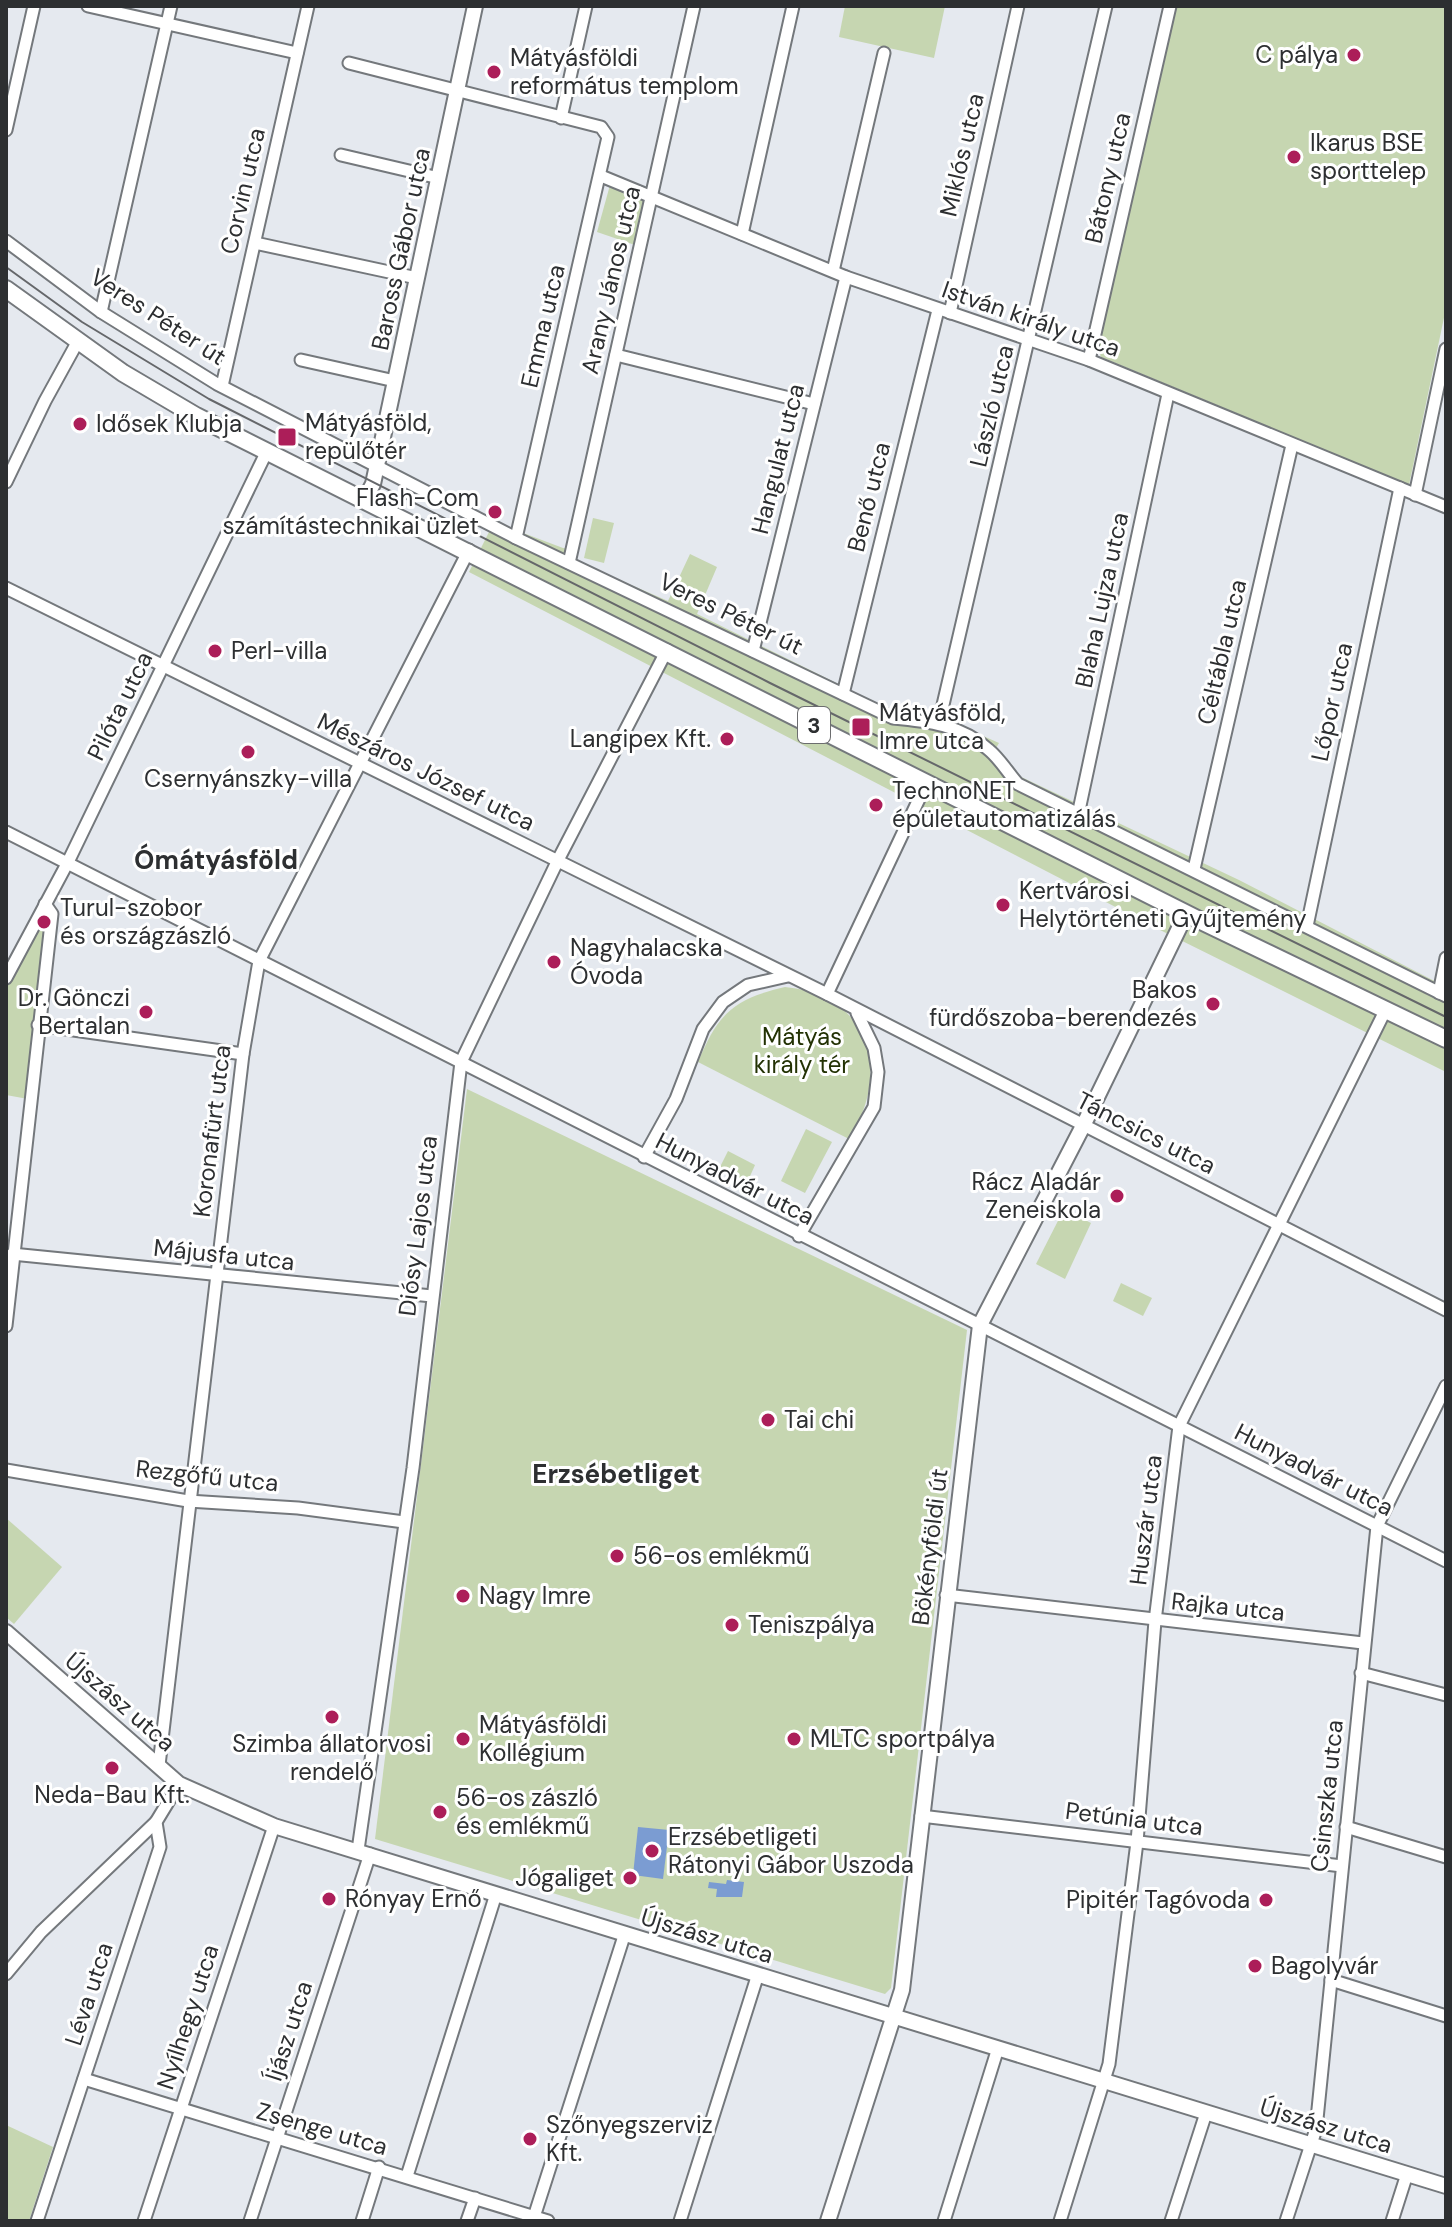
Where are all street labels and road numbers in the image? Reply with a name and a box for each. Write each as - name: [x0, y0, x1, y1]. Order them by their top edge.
- street label: Miklós utca: [932, 90, 991, 220]
- street label: Bátony utca: [1077, 109, 1138, 246]
- street label: Corvin utca: [213, 125, 272, 257]
- street label: Baross Gábor utca: [364, 145, 437, 353]
- street label: Arany János utca: [574, 183, 647, 377]
- street label: Veres Péter út: [84, 261, 232, 372]
- street label: Emma utca: [513, 261, 572, 390]
- street label: István király utca: [938, 274, 1124, 364]
- street label: László utca: [962, 342, 1021, 470]
- street label: Hangulat utca: [744, 381, 811, 537]
- street label: Benő utca: [840, 439, 897, 555]
- street label: Blaha Lujza utca: [1068, 509, 1135, 690]
- street label: Veres Péter út: [654, 565, 808, 662]
- street label: Céltábla utca: [1190, 576, 1253, 728]
- street label: Lőpor utca: [1304, 640, 1359, 764]
- street label: Pilóta utca: [80, 646, 159, 765]
- street label: Mészáros József utca: [312, 705, 540, 838]
- road number: 3: [798, 707, 830, 743]
- street label: Koronafürt utca: [186, 1043, 237, 1219]
- street label: Táncsics utca: [1072, 1084, 1221, 1181]
- street label: Hunyadvár utca: [651, 1125, 820, 1232]
- street label: Diósy Lajos utca: [391, 1134, 444, 1318]
- street label: Májusfa utca: [152, 1232, 296, 1277]
- street label: Hunyadvár utca: [1230, 1416, 1399, 1523]
- street label: Rezgőfű utca: [134, 1453, 280, 1498]
- street label: Huszár utca: [1122, 1453, 1169, 1587]
- street label: Bökényföldi út: [904, 1467, 955, 1627]
- street label: Rajka utca: [1170, 1585, 1286, 1628]
- street label: Újszász utca: [59, 1645, 182, 1758]
- street label: Csinszka utca: [1303, 1718, 1350, 1874]
- street label: Petúnia utca: [1064, 1795, 1205, 1842]
- street label: Újszász utca: [637, 1901, 777, 1970]
- street label: Léva utca: [57, 1938, 120, 2049]
- street label: Nyílhegy utca: [149, 1940, 226, 2093]
- street label: Íjász utca: [258, 1977, 319, 2085]
- street label: Újszász utca: [1256, 2091, 1396, 2160]
- street label: Zsenge utca: [253, 2095, 391, 2162]

